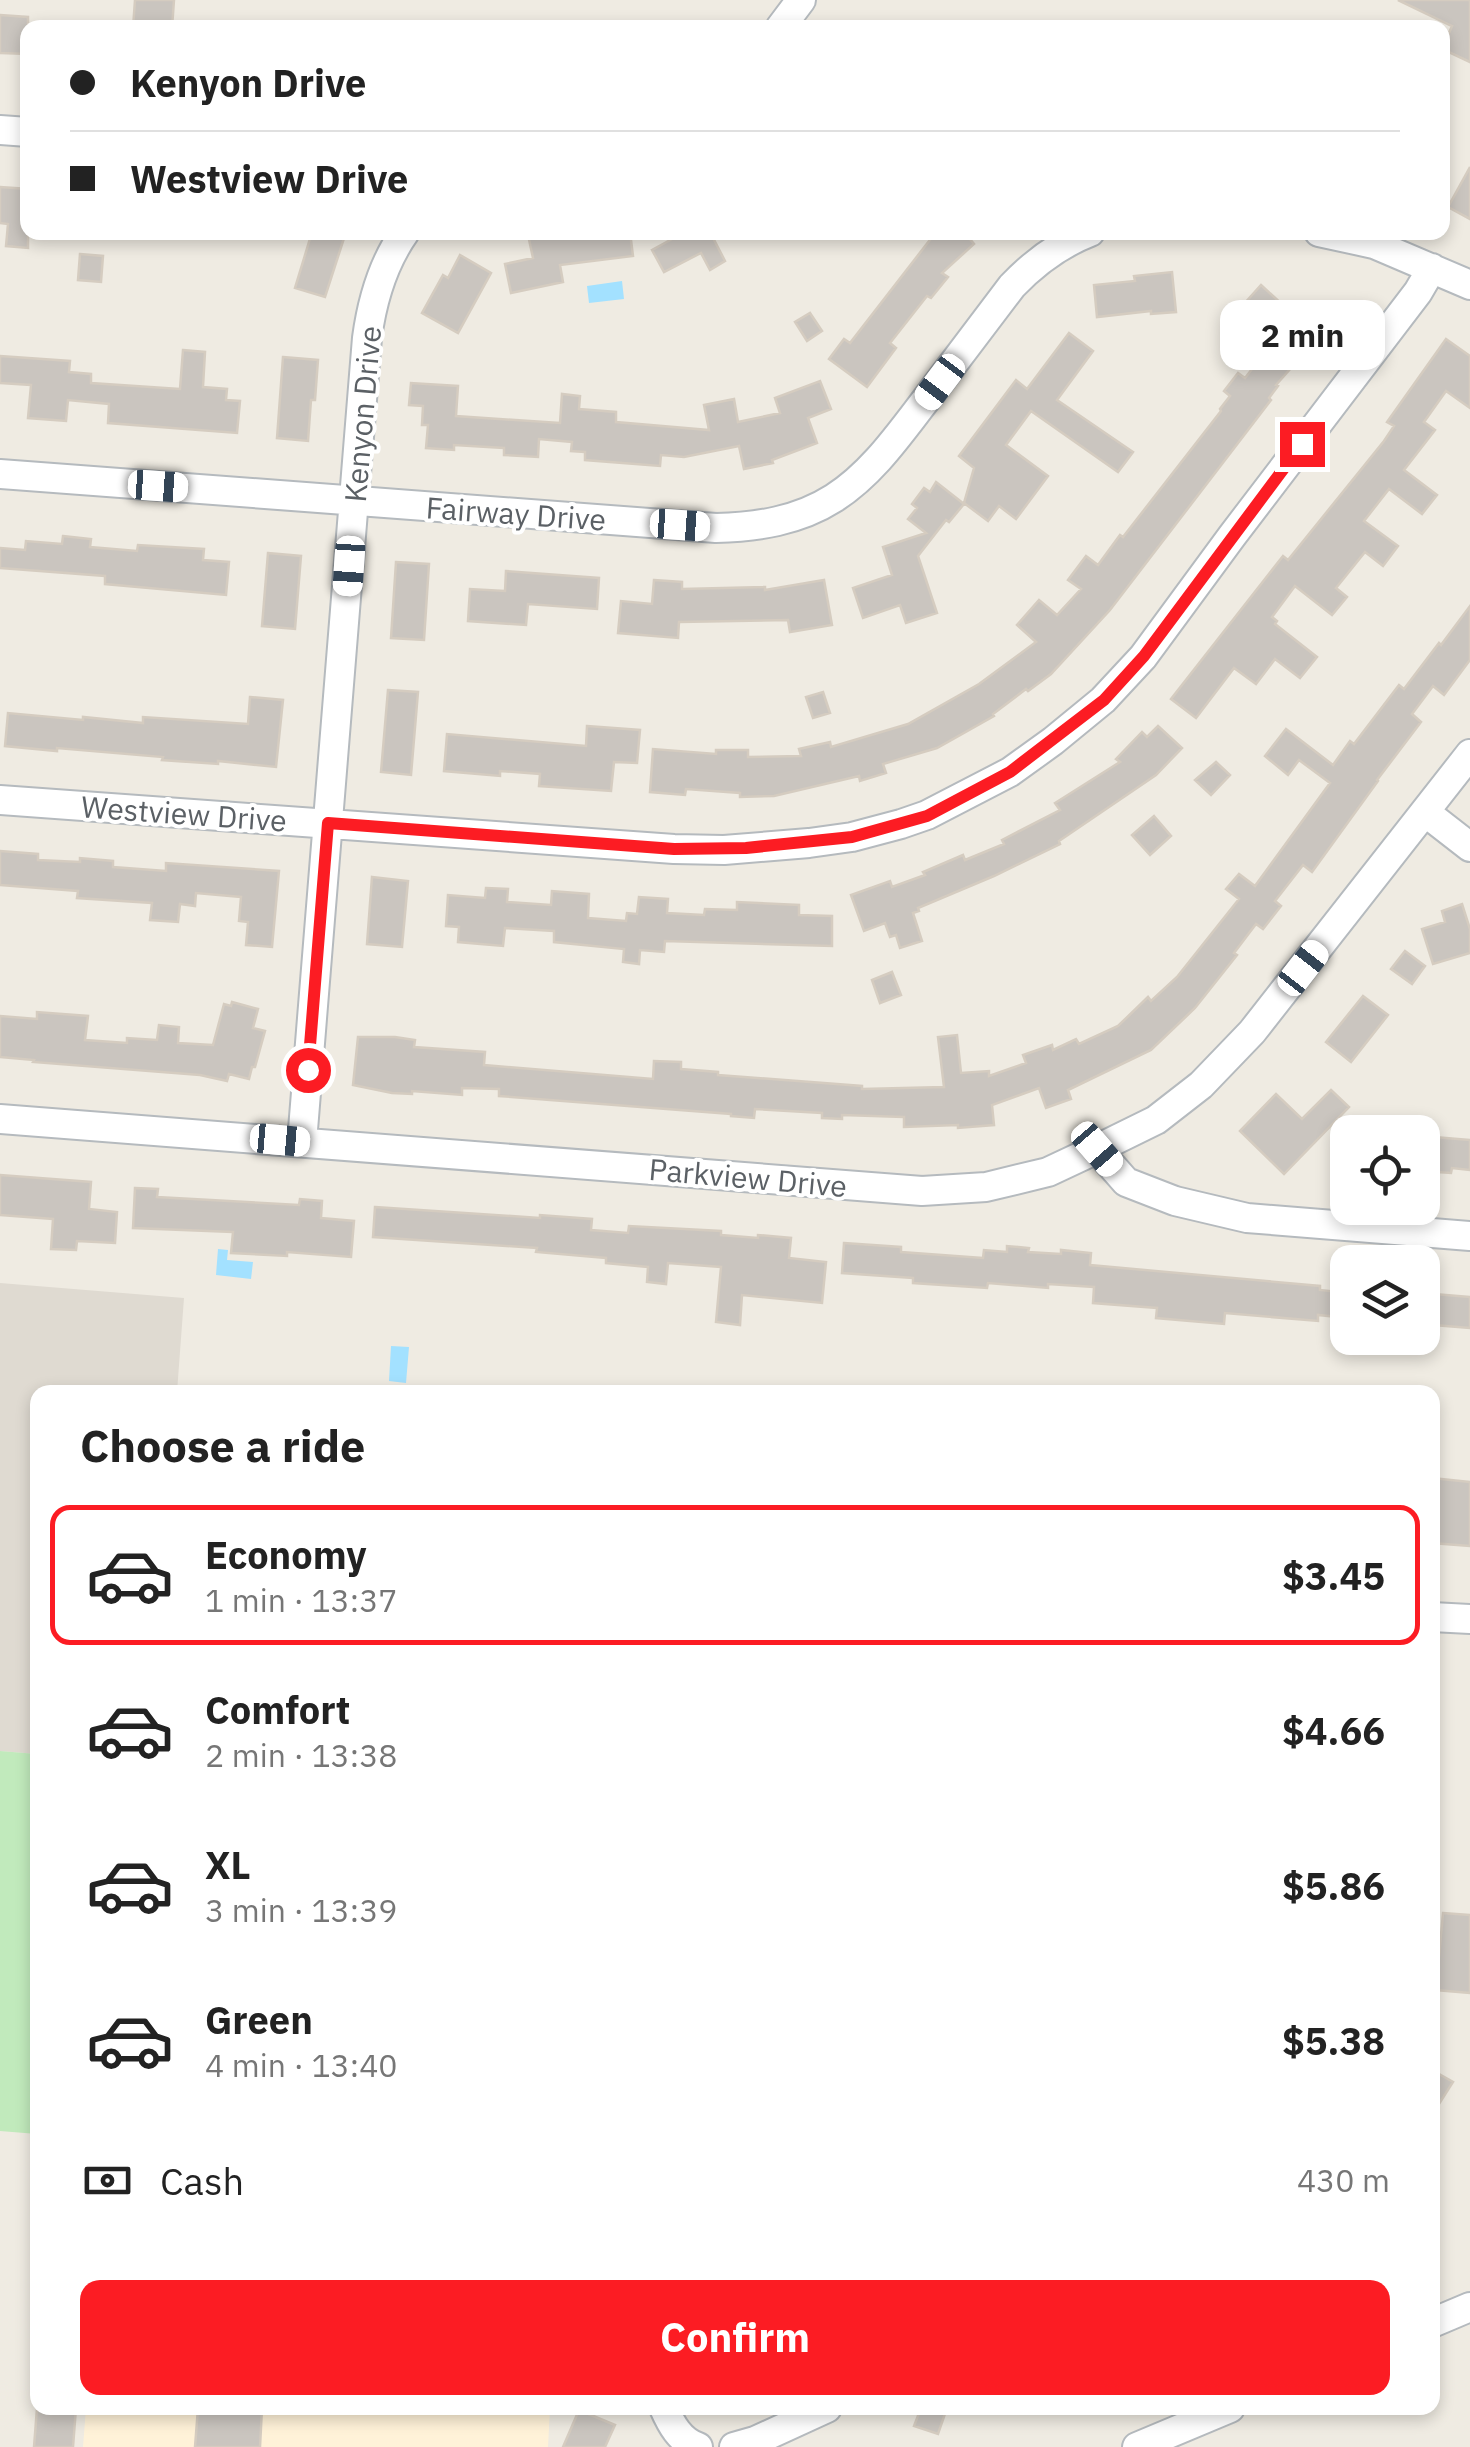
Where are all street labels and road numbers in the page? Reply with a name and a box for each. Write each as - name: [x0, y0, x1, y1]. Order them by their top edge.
- street label: Kenyon Drive: [335, 324, 389, 504]
- street label: Fairway Drive: [425, 487, 607, 539]
- street label: Westview Drive: [80, 786, 288, 840]
- street label: Parkview Drive: [647, 1149, 849, 1205]

